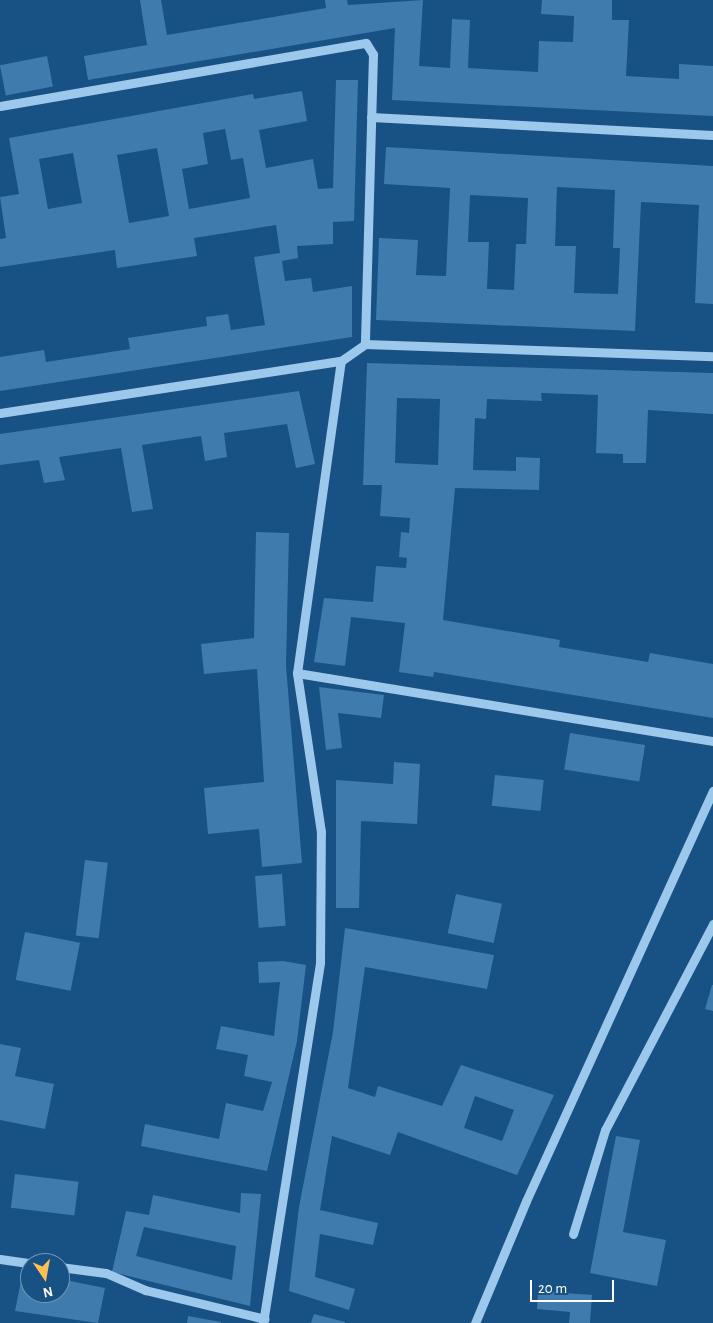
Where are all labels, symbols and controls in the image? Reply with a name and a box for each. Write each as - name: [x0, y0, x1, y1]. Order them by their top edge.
- north arrow: [20, 1253, 70, 1303]
- scale bar: [533, 1270, 617, 1302]
- text: 20 m: [538, 1281, 567, 1296]
- text: N: [42, 1284, 54, 1300]

